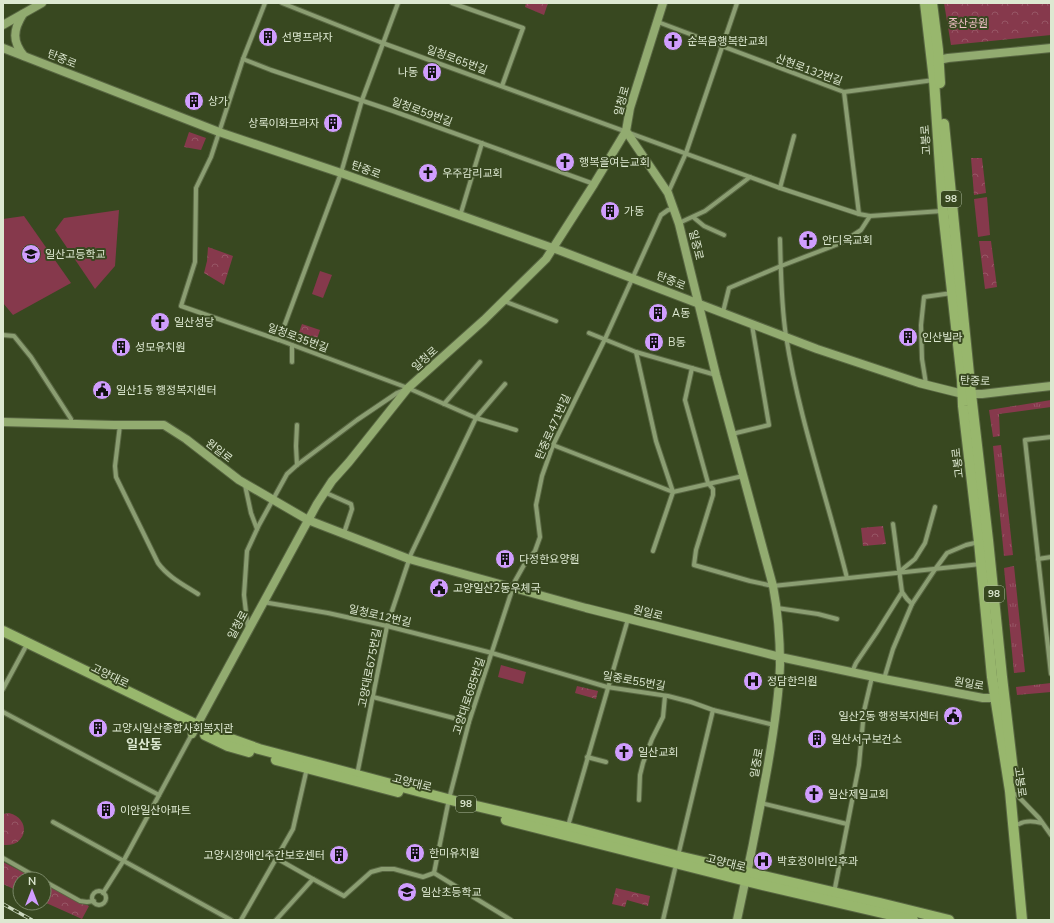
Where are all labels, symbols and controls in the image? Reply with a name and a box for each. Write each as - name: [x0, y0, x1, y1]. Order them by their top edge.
- park label: 중산공원: [948, 16, 988, 31]
- building icon: 선명프라자: [257, 26, 279, 48]
- place label: 선명프라자: [282, 30, 333, 45]
- church icon: 순복음행복한교회: [662, 30, 684, 52]
- place label: 순복음행복한교회: [687, 34, 768, 49]
- street label: 일청로65번길: [424, 42, 490, 78]
- street label: 탄중로: [45, 46, 79, 72]
- street label: 산현로132번길: [773, 51, 845, 89]
- building icon: 나동: [421, 61, 443, 83]
- place label: 나동: [398, 65, 418, 80]
- street label: 일청로: [611, 84, 633, 118]
- building icon: 상가: [183, 90, 205, 112]
- place label: 상가: [208, 94, 228, 109]
- street label: 일청로59번길: [389, 94, 455, 130]
- building icon: 상록이화프라자: [322, 112, 344, 134]
- place label: 상록이화프라자: [248, 116, 319, 131]
- street label: 고봉로: [917, 124, 935, 156]
- church icon: 행복을여는교회: [554, 151, 576, 173]
- place label: 행복을여는교회: [579, 155, 650, 170]
- street label: 탄중로: [349, 158, 383, 182]
- church icon: 우주감리교회: [417, 162, 439, 184]
- place label: 우주감리교회: [442, 166, 503, 181]
- road number: 98: [941, 191, 961, 207]
- building icon: 가동: [599, 200, 621, 222]
- place label: 가동: [624, 204, 644, 219]
- street label: 일중로: [685, 228, 707, 262]
- church icon: 안디옥교회: [797, 229, 819, 251]
- place label: 안디옥교회: [822, 233, 873, 248]
- school or university icon: 일산고등학교: [20, 243, 42, 265]
- place label: 일산고등학교: [45, 247, 106, 262]
- street label: 탄중로: [654, 268, 688, 294]
- building icon: A동: [647, 302, 669, 324]
- place label: A동: [672, 306, 690, 321]
- church icon: 일산성당: [149, 311, 171, 333]
- place label: 일산성당: [174, 315, 214, 330]
- street label: 일청로35번길: [265, 320, 331, 356]
- building icon: 인산빌라: [897, 326, 919, 348]
- place label: 인산빌라: [922, 330, 962, 345]
- building icon: B동: [643, 331, 665, 353]
- place label: B동: [668, 335, 686, 350]
- building icon: 성모유치원: [110, 336, 132, 358]
- place label: 성모유치원: [135, 340, 186, 355]
- street label: 일청로: [409, 343, 441, 375]
- street label: 탄중로: [960, 373, 990, 389]
- public building icon: 일산1동 행정복지센터: [91, 379, 113, 401]
- place label: 일산1동 행정복지센터: [116, 383, 217, 398]
- street label: 탄중로471번길: [532, 392, 574, 462]
- street label: 원일로: [202, 436, 236, 466]
- street label: 고봉로: [949, 447, 967, 479]
- building icon: 다정한요양원: [494, 548, 516, 570]
- place label: 다정한요양원: [519, 552, 580, 567]
- public building icon: 고양일산2동우체국: [428, 577, 450, 599]
- place label: 고양일산2동우체국: [453, 581, 541, 596]
- road number: 98: [984, 586, 1004, 602]
- street label: 일청로12번길: [347, 602, 413, 630]
- street label: 원일로: [631, 602, 665, 624]
- street label: 일청로: [224, 608, 252, 642]
- street label: 고양대로675번길: [355, 627, 385, 709]
- street label: 고양대로685번길: [449, 655, 489, 737]
- street label: 고양대로: [89, 660, 131, 692]
- street label: 일중로55번길: [601, 668, 667, 694]
- hospital icon: 정담한의원: [742, 670, 764, 692]
- place label: 정담한의원: [767, 674, 818, 689]
- street label: 원일로: [953, 674, 985, 694]
- public building icon: 일산2동 행정복지센터: [942, 705, 964, 727]
- place label: 일산2동 행정복지센터: [838, 709, 939, 724]
- building icon: 고양시일산종합사회복지관: [87, 717, 109, 739]
- place label: 고양시일산종합사회복지관: [112, 721, 233, 736]
- building icon: 일산서구보건소: [806, 728, 828, 750]
- place label: 일산서구보건소: [831, 732, 902, 747]
- district label: 일산동: [126, 736, 162, 754]
- church icon: 일산교회: [613, 741, 635, 763]
- place label: 일산교회: [638, 745, 678, 760]
- street label: 일중로: [747, 747, 767, 779]
- street label: 고봉로: [1010, 766, 1030, 798]
- street label: 고양대로: [391, 771, 433, 795]
- church icon: 일산제일교회: [803, 783, 825, 805]
- place label: 일산제일교회: [828, 787, 889, 802]
- road number: 98: [456, 796, 476, 812]
- building icon: 이안일산아파트: [95, 799, 117, 821]
- place label: 이안일산아파트: [120, 803, 191, 818]
- building icon: 한미유치원: [404, 842, 426, 864]
- building icon: 고양시장애인주간보호센터: [328, 844, 350, 866]
- place label: 한미유치원: [429, 846, 480, 861]
- place label: 고양시장애인주간보호센터: [204, 848, 325, 863]
- hospital icon: 박호정이비인후과: [752, 850, 774, 872]
- street label: 고양대로: [705, 851, 747, 875]
- place label: 박호정이비인후과: [777, 854, 858, 869]
- north arrow: [12, 871, 52, 911]
- text: N: [28, 874, 36, 889]
- school or university icon: 일산초등학교: [396, 881, 418, 903]
- place label: 일산초등학교: [421, 885, 482, 900]

